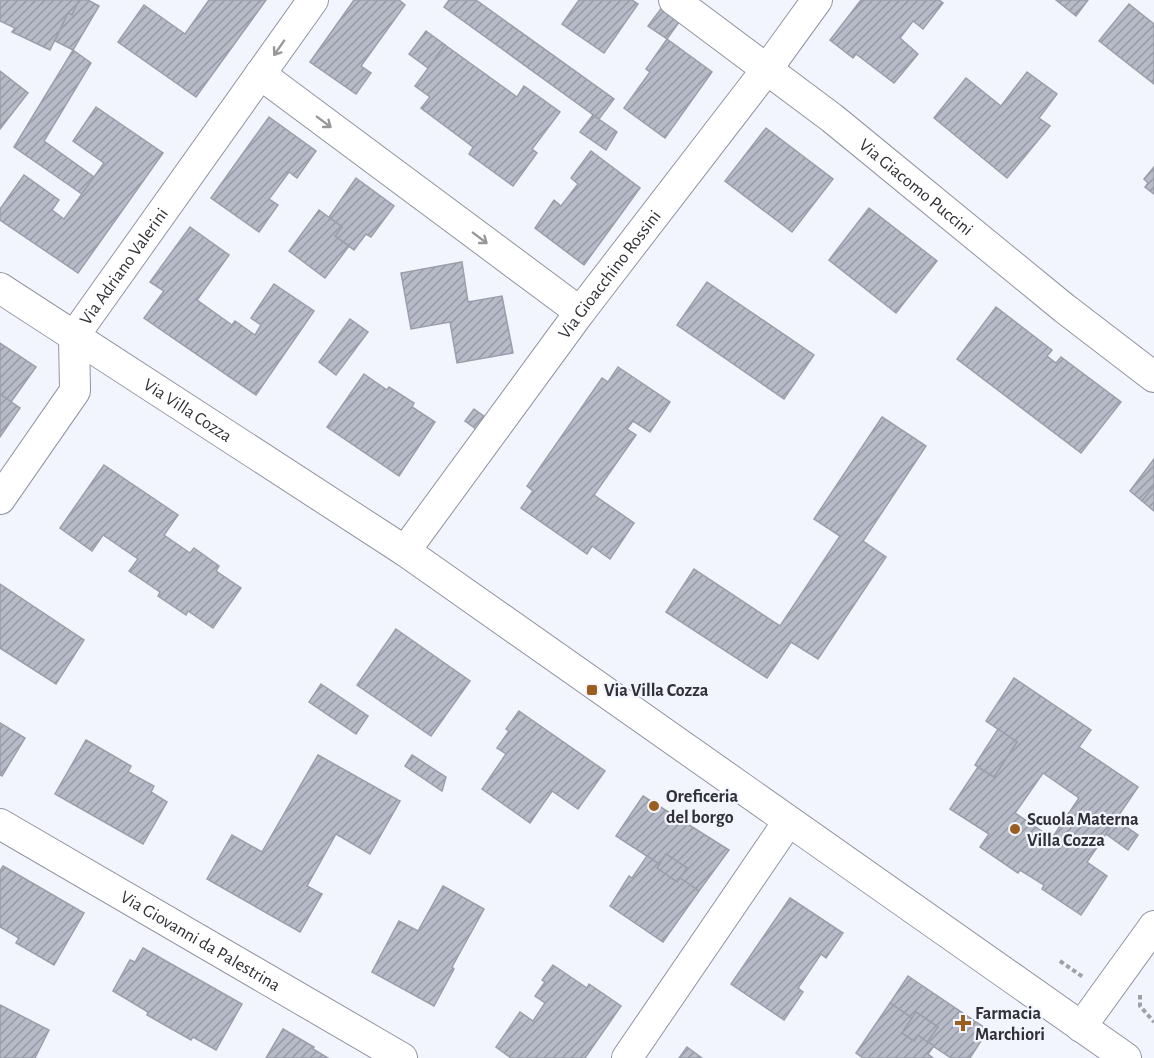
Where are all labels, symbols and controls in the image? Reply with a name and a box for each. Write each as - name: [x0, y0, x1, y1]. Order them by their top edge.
- one-way arrow: [273, 39, 285, 55]
- one-way arrow: [315, 116, 331, 128]
- street label: Via Giacomo Puccini: [855, 136, 976, 239]
- street label: Via Adriano Valerini: [77, 205, 172, 329]
- street label: Via Gioacchino Rossini: [556, 207, 665, 342]
- one-way arrow: [472, 232, 488, 245]
- street label: Via Villa Cozza: [140, 376, 235, 446]
- place label: Via Villa Cozza: [604, 682, 709, 700]
- marker: Via Villa Cozza: [585, 683, 599, 697]
- place label: Oreficeria del borgo: [666, 788, 738, 827]
- marker: Oreficeria del borgo: [647, 799, 661, 813]
- place label: Scuola Materna Villa Cozza: [1027, 811, 1139, 850]
- marker: Scuola Materna Villa Cozza: [1008, 822, 1022, 836]
- street label: Via Giovanni da Palestrina: [117, 888, 283, 995]
- place label: Farmacia Marchiori: [975, 1005, 1045, 1044]
- marker: Farmacia Marchiori: [956, 1016, 970, 1030]

